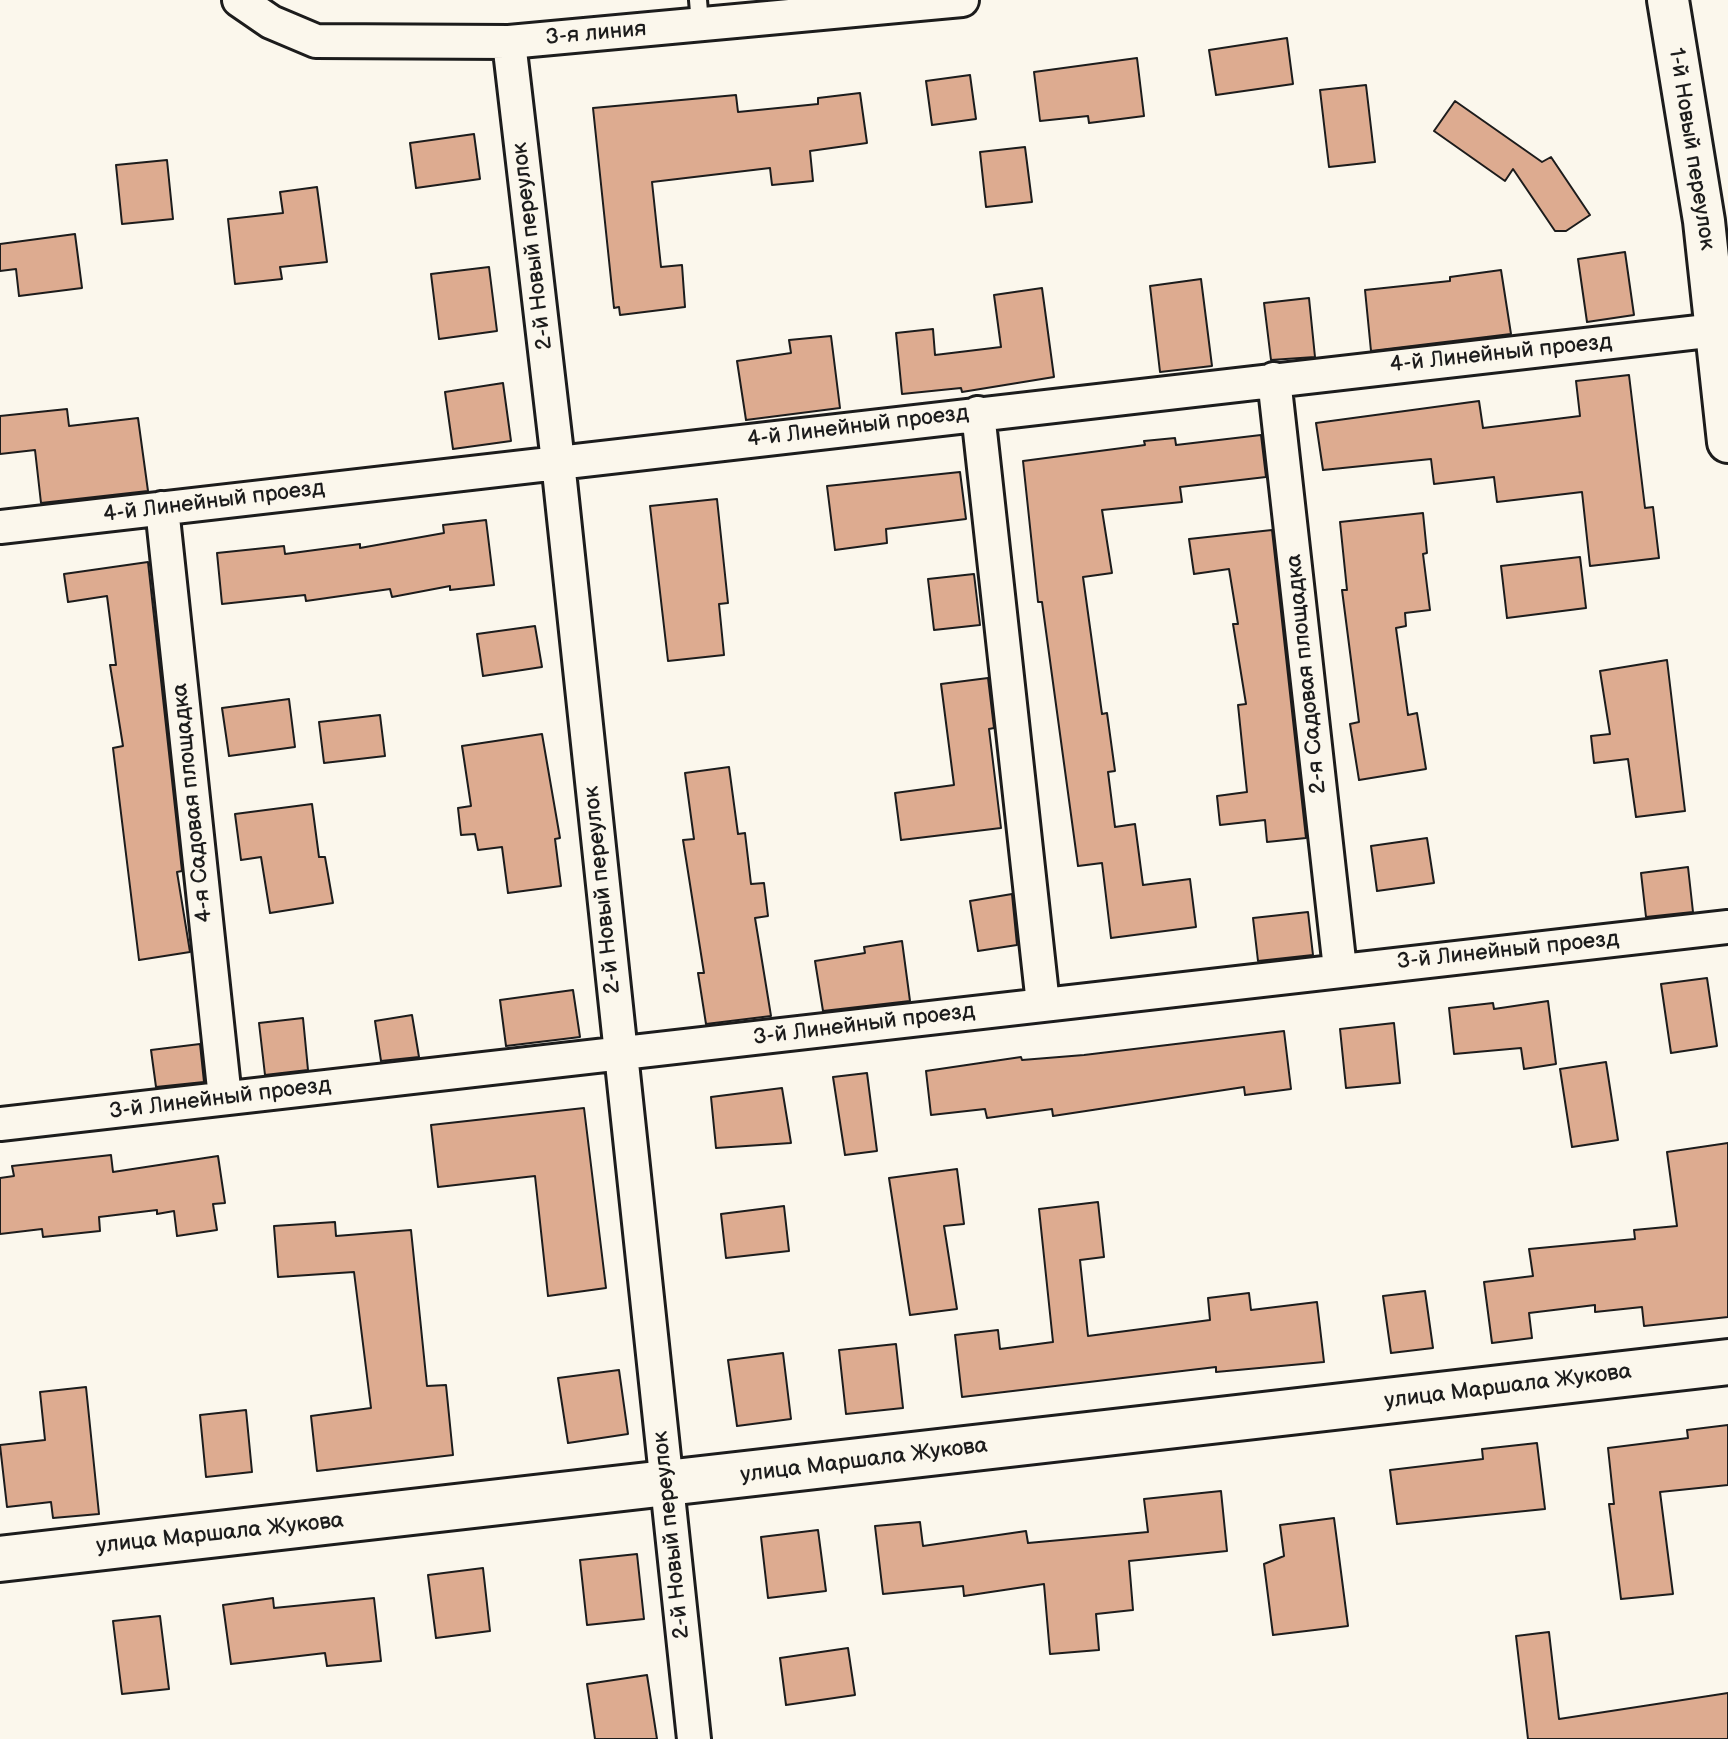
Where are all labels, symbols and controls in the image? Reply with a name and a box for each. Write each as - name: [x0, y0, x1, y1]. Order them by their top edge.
- street label: 3-я линия: [544, 16, 648, 52]
- street label: 1-й Новый переулок: [1662, 46, 1720, 252]
- street label: 2-й Новый переулок: [507, 141, 559, 351]
- street label: 4-й Линейный проезд: [1389, 329, 1613, 379]
- street label: 4-й Линейный проезд: [746, 400, 970, 454]
- street label: 4-й Линейный проезд: [102, 475, 326, 529]
- street label: 2-я Cадовая площадка: [1281, 553, 1333, 795]
- street label: 4-я Садовая площадка: [167, 682, 219, 924]
- street label: 2-й Новый переулок: [579, 785, 627, 995]
- street label: 3-й Линейный проезд: [1396, 926, 1620, 976]
- street label: 3-й Линейный проезд: [752, 998, 976, 1052]
- street label: 3-й Линейный проезд: [108, 1072, 332, 1126]
- street label: улица Маршала Жукова: [1383, 1359, 1633, 1415]
- street label: 2-й Новый переулок: [648, 1430, 696, 1640]
- street label: улица Маршала Жукова: [739, 1433, 989, 1489]
- street label: улица Маршала Жукова: [95, 1508, 345, 1560]

